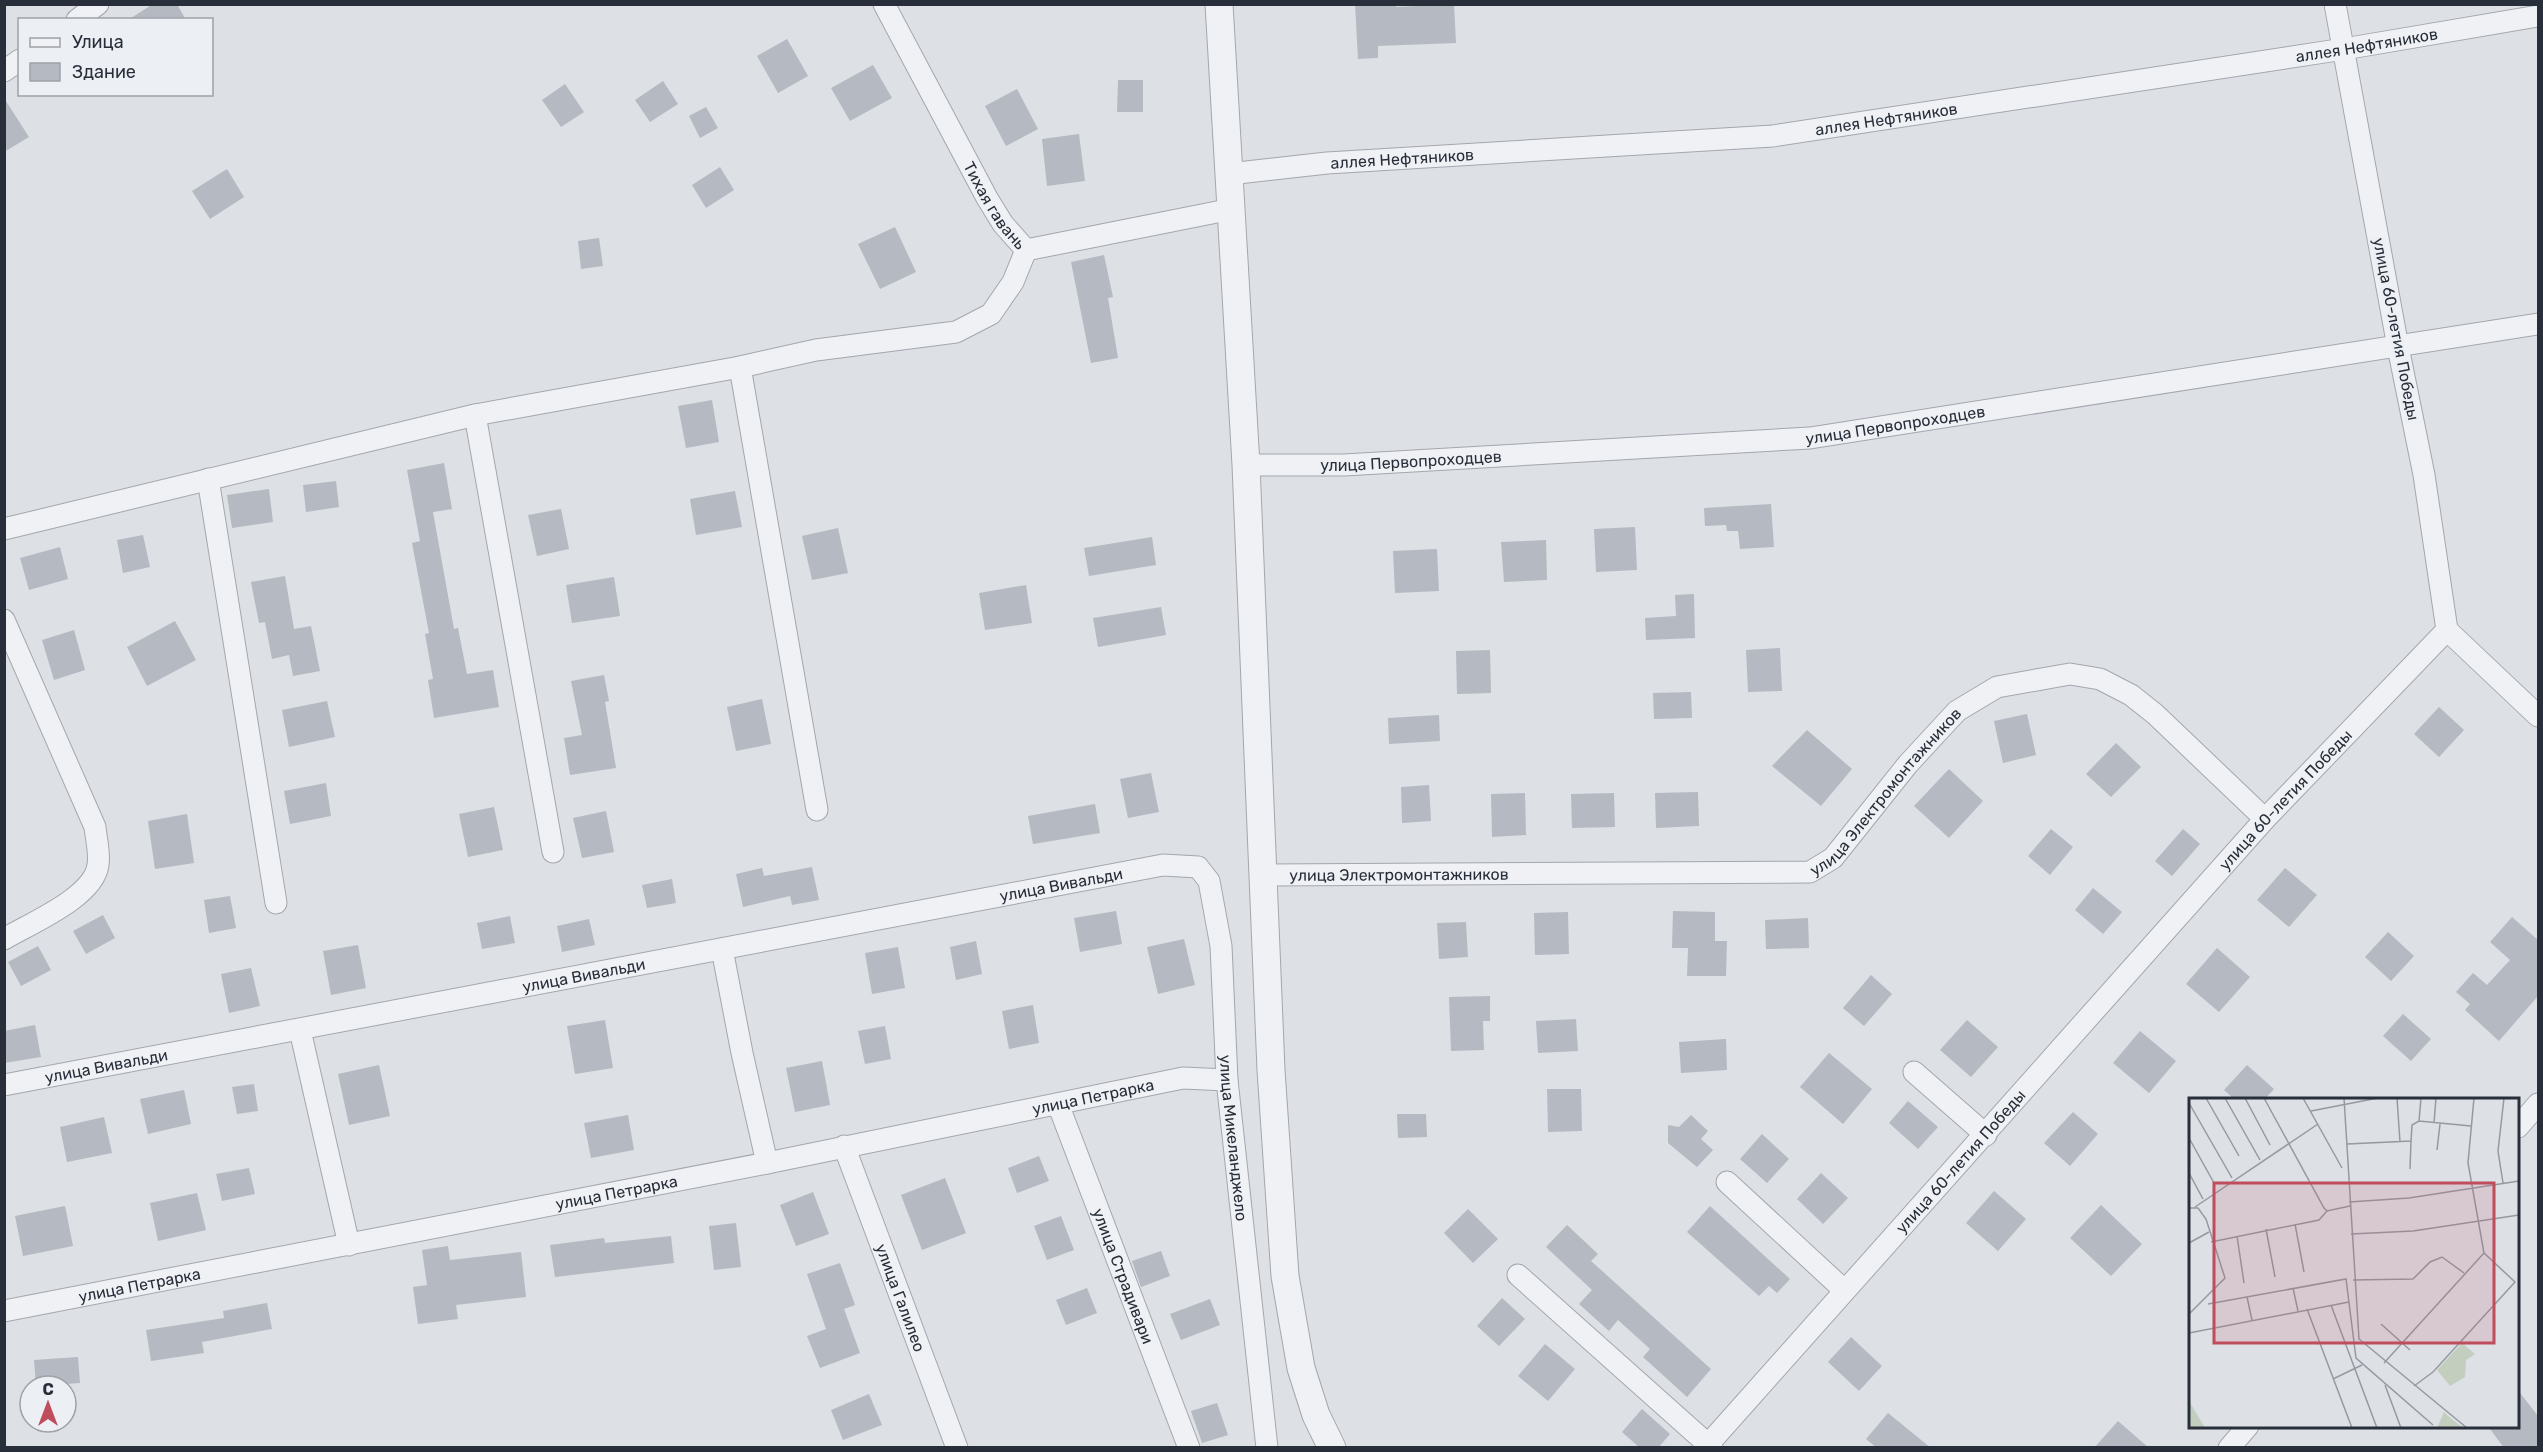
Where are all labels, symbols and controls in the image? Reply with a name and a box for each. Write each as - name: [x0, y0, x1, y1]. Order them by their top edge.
- legend: [18, 18, 213, 96]
- street label: аллея Нефтяников: [2294, 24, 2439, 66]
- text: Улица: [72, 31, 124, 53]
- text: Здание: [72, 61, 136, 83]
- street label: аллея Нефтяников: [1814, 99, 1959, 139]
- street label: аллея Нефтяников: [1330, 145, 1475, 172]
- street label: Тихая гавань: [960, 158, 1030, 253]
- street label: улица 60-летия Победы: [2369, 236, 2423, 422]
- street label: улица Первопроходцев: [1805, 401, 1986, 448]
- street label: улица Первопроходцев: [1320, 446, 1502, 475]
- street label: улица Электромонтажников: [1806, 704, 1965, 879]
- street label: улица 60-летия Победы: [2215, 725, 2356, 874]
- street label: улица Вивальди: [998, 863, 1124, 905]
- street label: улица Электромонтажников: [1289, 864, 1509, 884]
- street label: улица Вивальди: [521, 954, 647, 996]
- street label: улица Вивальди: [43, 1045, 169, 1087]
- street label: улица Микеланджело: [1216, 1054, 1252, 1222]
- street label: улица Петрарка: [1030, 1075, 1156, 1118]
- street label: улица 60-летия Победы: [1891, 1085, 2029, 1237]
- inset map: [2189, 1098, 2519, 1428]
- street label: улица Петрарка: [554, 1171, 679, 1213]
- street label: улица Страдивари: [1089, 1205, 1158, 1346]
- street label: улица Галилео: [872, 1241, 930, 1354]
- street label: улица Петрарка: [77, 1264, 202, 1306]
- north arrow: [18, 1374, 78, 1434]
- text: С: [42, 1380, 54, 1399]

